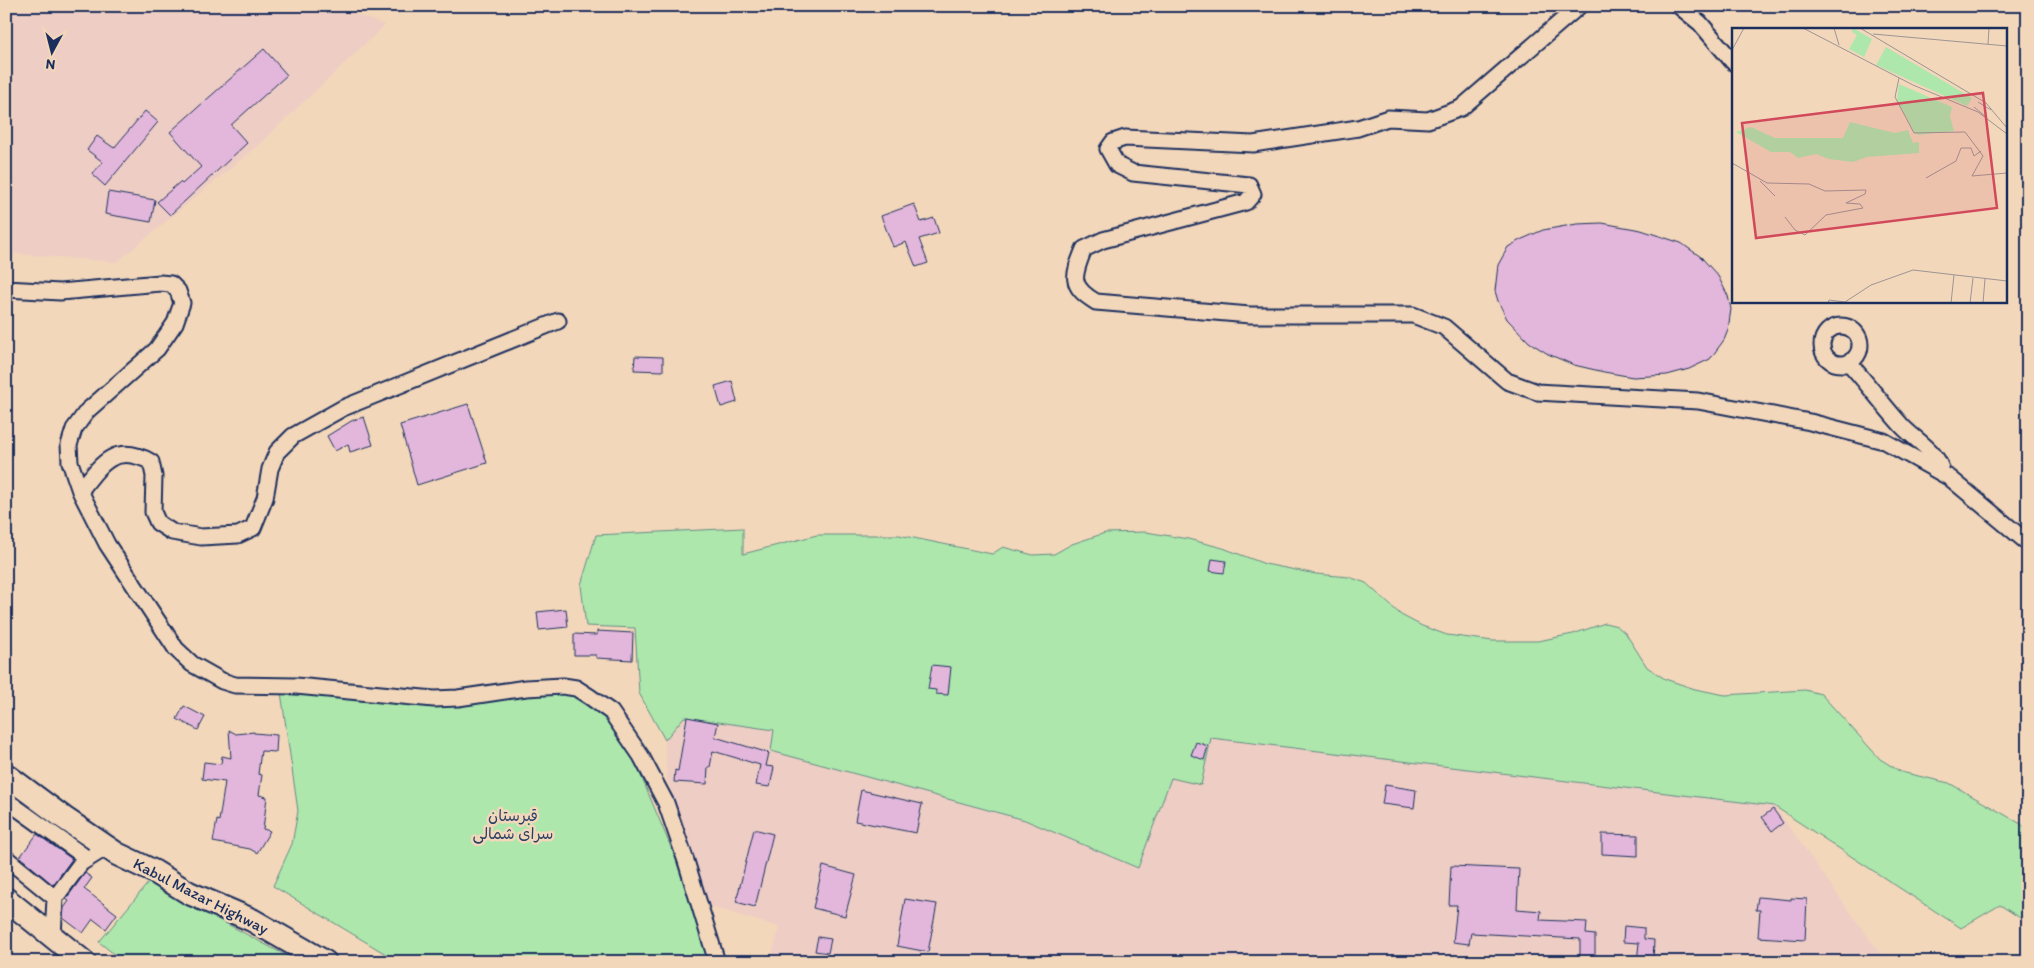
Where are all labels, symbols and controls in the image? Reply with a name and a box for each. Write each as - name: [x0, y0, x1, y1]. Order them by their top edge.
- north arrow: [28, 28, 78, 78]
- inset map: [1732, 28, 2006, 302]
- text: N: [45, 55, 56, 73]
- park label: قبرستان سرای شمالی: [473, 806, 553, 844]
- street label: Kabul Mazar Highway: [130, 854, 272, 939]

